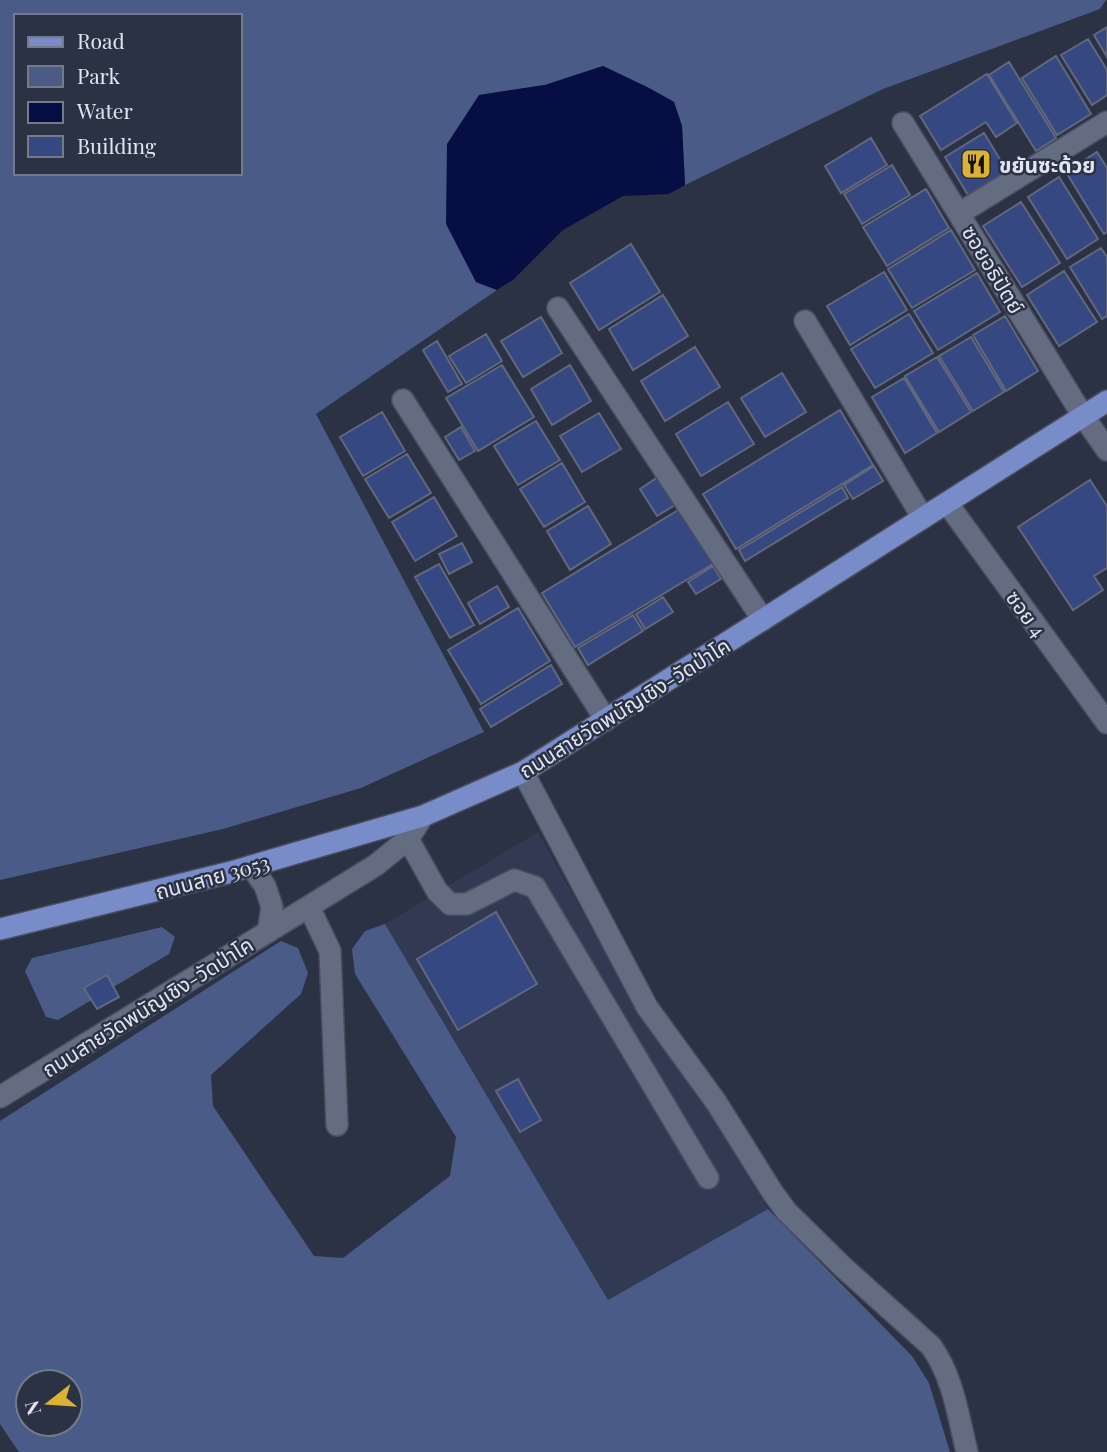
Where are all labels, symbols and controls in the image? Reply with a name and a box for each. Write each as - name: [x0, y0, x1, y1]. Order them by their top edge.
- legend: [14, 14, 242, 175]
- text: Road: [77, 26, 125, 54]
- text: Park: [77, 61, 121, 89]
- text: Water: [76, 96, 133, 124]
- text: Building: [77, 131, 156, 159]
- restaurant icon: ขยันซะด้วย: [959, 147, 993, 181]
- place label: ขยันซะด้วย: [999, 150, 1095, 178]
- street label: ซอยอธิปัตย์: [957, 220, 1031, 318]
- street label: ซอย 4: [1001, 584, 1053, 642]
- street label: ถนนสายวัดพนัญเชิง-วัดป่าโค: [513, 630, 735, 784]
- street label: ถนนสาย 3053: [152, 847, 272, 905]
- street label: ถนนสายวัดพนัญเชิง-วัดป่าโค: [36, 929, 258, 1083]
- north arrow: [14, 1368, 84, 1438]
- text: N: [17, 1398, 46, 1419]

